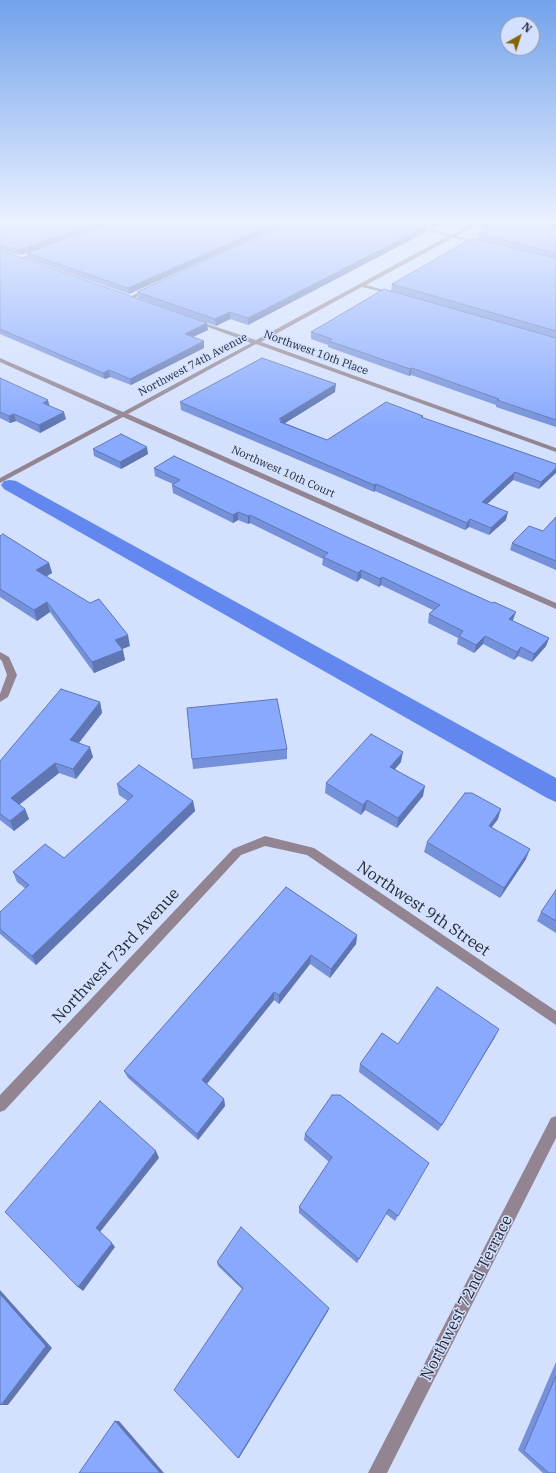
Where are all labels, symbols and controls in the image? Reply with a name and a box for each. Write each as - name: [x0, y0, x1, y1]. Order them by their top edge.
- north arrow: [500, 16, 540, 56]
- text: N: [519, 19, 535, 36]
- street label: Northwest 10th Place: [262, 328, 370, 378]
- street label: Northwest 74th Avenue: [136, 331, 250, 399]
- street label: Northwest 10th Court: [229, 443, 337, 501]
- street label: Northwest 9th Street: [353, 857, 493, 961]
- street label: Northwest 73rd Avenue: [48, 884, 184, 1028]
- street label: Northwest 72nd Terrace: [417, 1212, 517, 1384]

